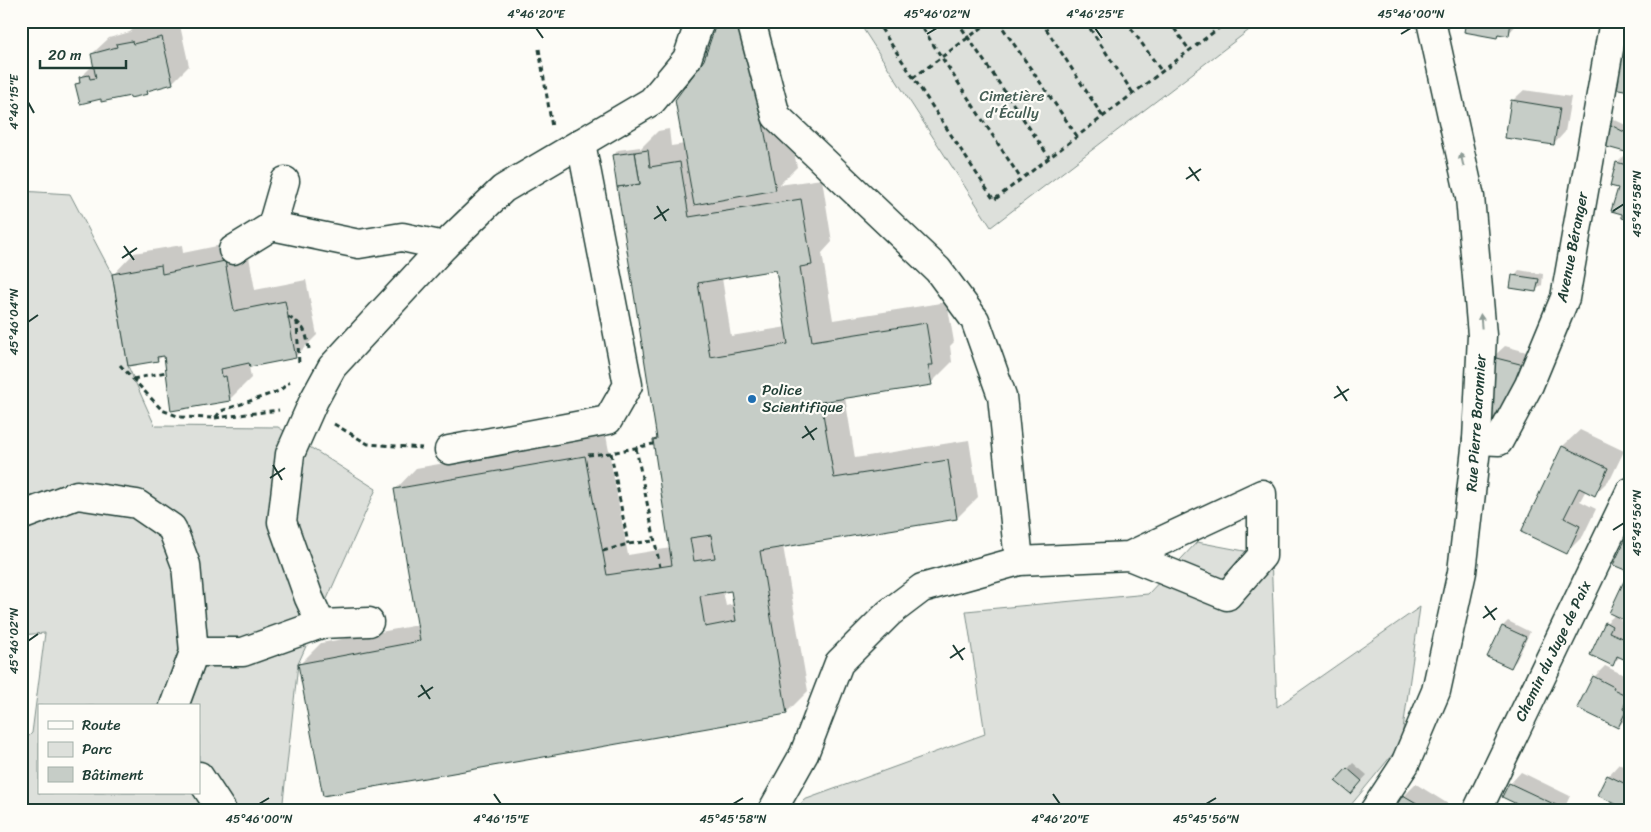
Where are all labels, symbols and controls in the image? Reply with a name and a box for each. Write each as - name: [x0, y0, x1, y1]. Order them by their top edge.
- text: 4°46'20"E: [507, 3, 566, 25]
- text: 45°46'02"N: [904, 3, 971, 25]
- text: 4°46'25"E: [1066, 3, 1125, 25]
- text: 45°46'00"N: [1377, 3, 1445, 25]
- scale bar: [40, 38, 126, 70]
- text: 20 m: [48, 42, 82, 68]
- text: 4°46'15"E: [3, 73, 25, 130]
- park label: Cimetière d'Écully: [980, 83, 1045, 126]
- one-way arrow: [1458, 152, 1466, 167]
- text: 45°45'58"N: [1626, 170, 1648, 238]
- street label: Avenue Béranger: [1548, 189, 1596, 306]
- text: 45°46'04"N: [3, 288, 25, 356]
- one-way arrow: [1477, 313, 1485, 329]
- street label: Rue Pierre Baronnier: [1458, 353, 1494, 493]
- place label: Police Scientifique: [762, 377, 843, 420]
- marker: Police Scientifique: [746, 393, 758, 405]
- text: 45°45'56"N: [1626, 489, 1648, 556]
- street label: Chemin du Juge de Paix: [1508, 576, 1599, 726]
- text: 45°46'02"N: [3, 607, 25, 674]
- legend: [38, 704, 200, 794]
- text: Route: [82, 712, 121, 738]
- text: Parc: [82, 736, 112, 762]
- text: Bâtiment: [82, 762, 144, 788]
- text: 45°46'00"N: [225, 808, 293, 830]
- text: 4°46'15"E: [473, 808, 530, 830]
- text: 45°45'58"N: [699, 808, 767, 830]
- text: 4°46'20"E: [1031, 808, 1090, 830]
- text: 45°45'56"N: [1173, 808, 1240, 830]

